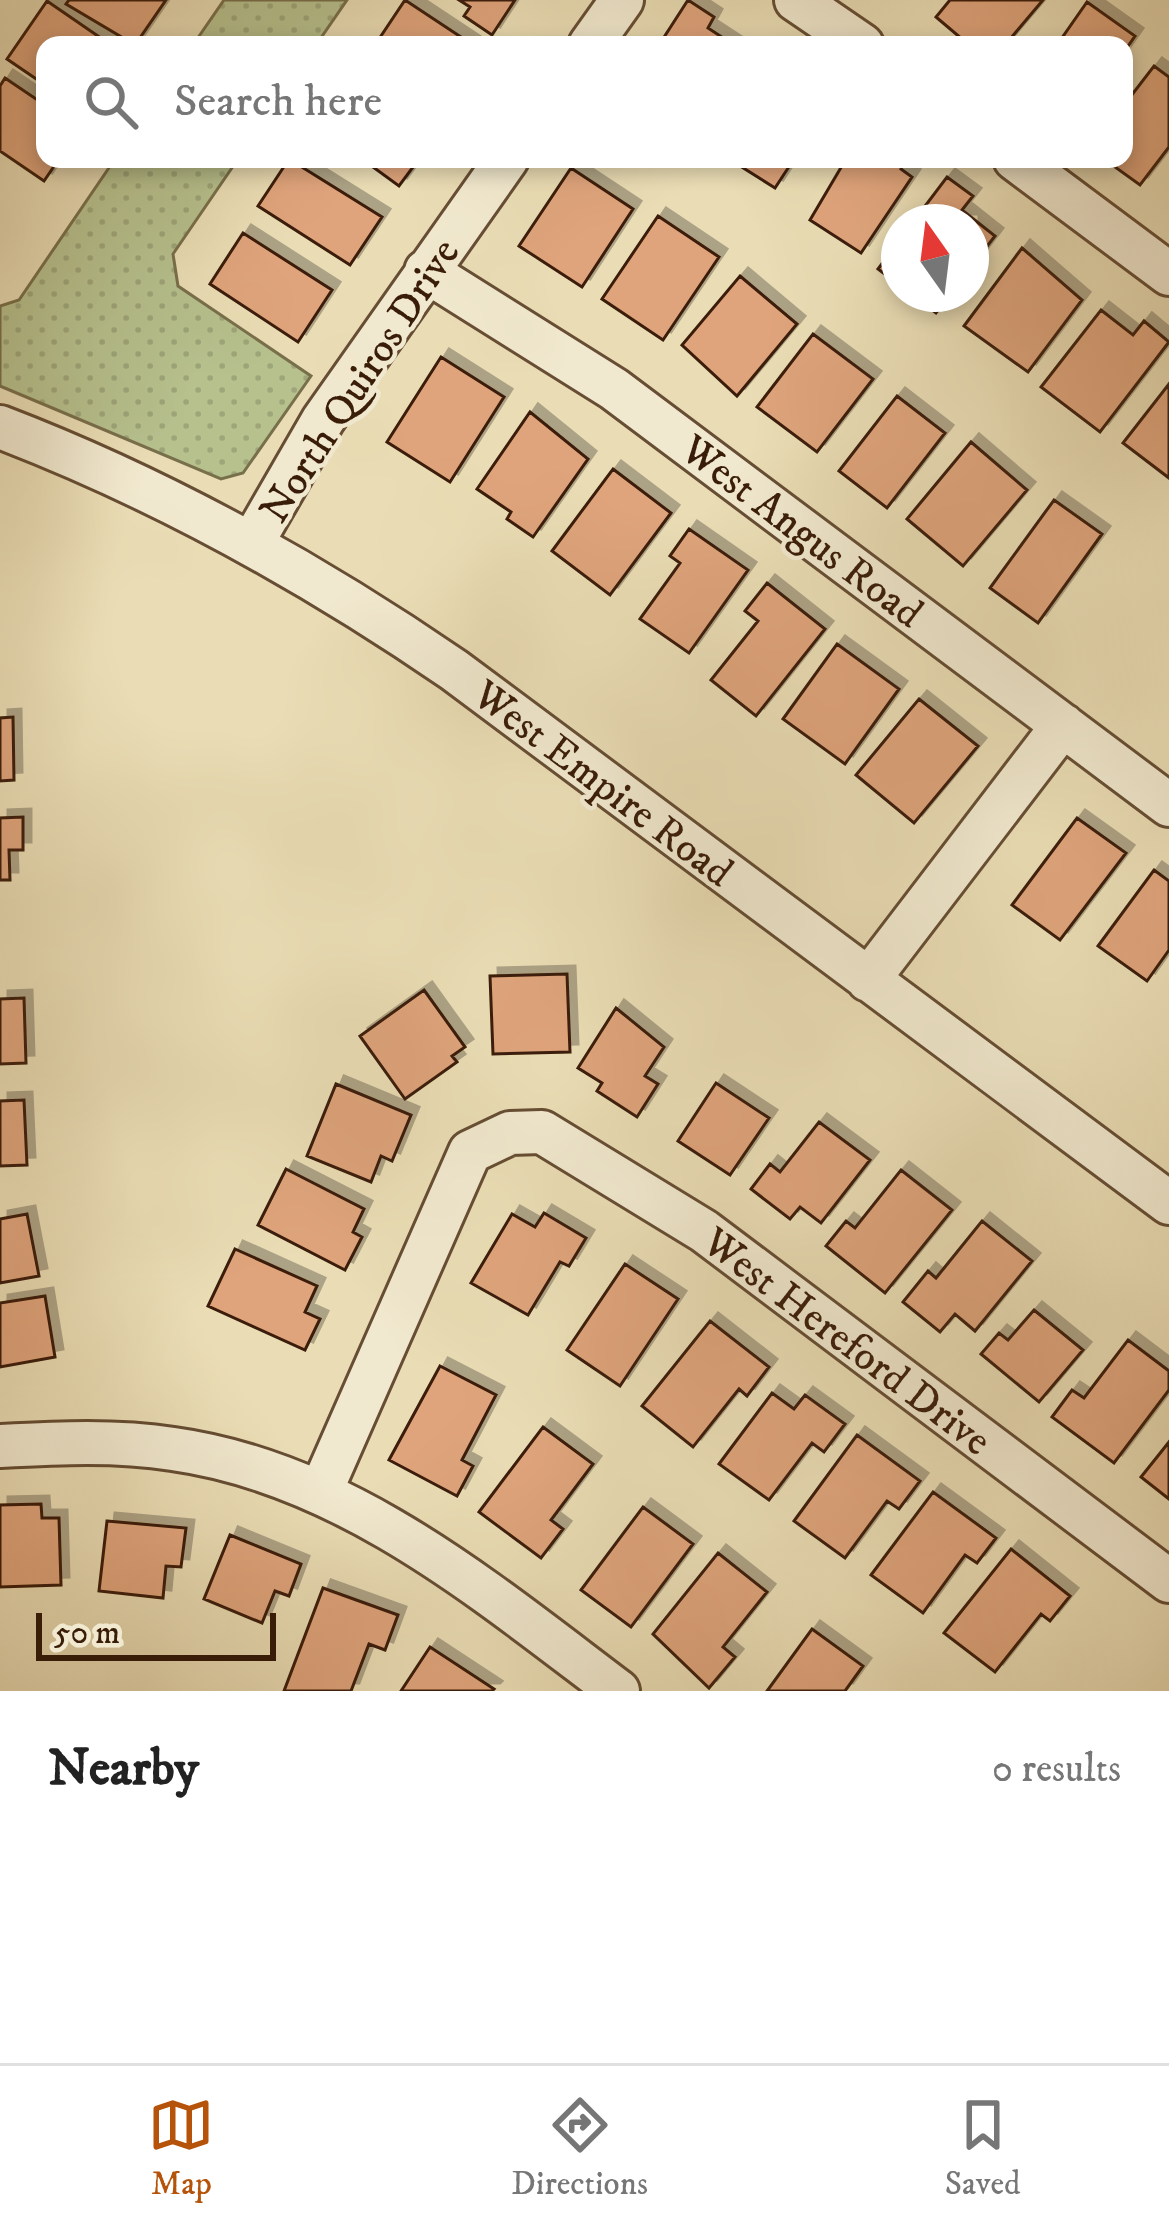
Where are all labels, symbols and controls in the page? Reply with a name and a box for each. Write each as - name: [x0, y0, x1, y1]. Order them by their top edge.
- search box: [36, 36, 1133, 168]
- icon: search: [78, 69, 144, 135]
- text: Search here: [174, 74, 382, 130]
- north arrow: [881, 204, 989, 312]
- street label: North Quiros Drive: [249, 230, 472, 534]
- street label: West Angus Road: [669, 424, 933, 640]
- street label: West Empire Road: [461, 669, 743, 899]
- street label: West Hereford Drive: [691, 1216, 1001, 1468]
- scale bar: [36, 1607, 276, 1660]
- text: 50 m: [54, 1613, 120, 1654]
- text: Nearby: [48, 1737, 199, 1801]
- text: 0 results: [992, 1745, 1121, 1794]
- tab: Map: [148, 2092, 214, 2205]
- tab: Directions: [511, 2092, 648, 2205]
- tab: Saved: [945, 2092, 1021, 2205]

